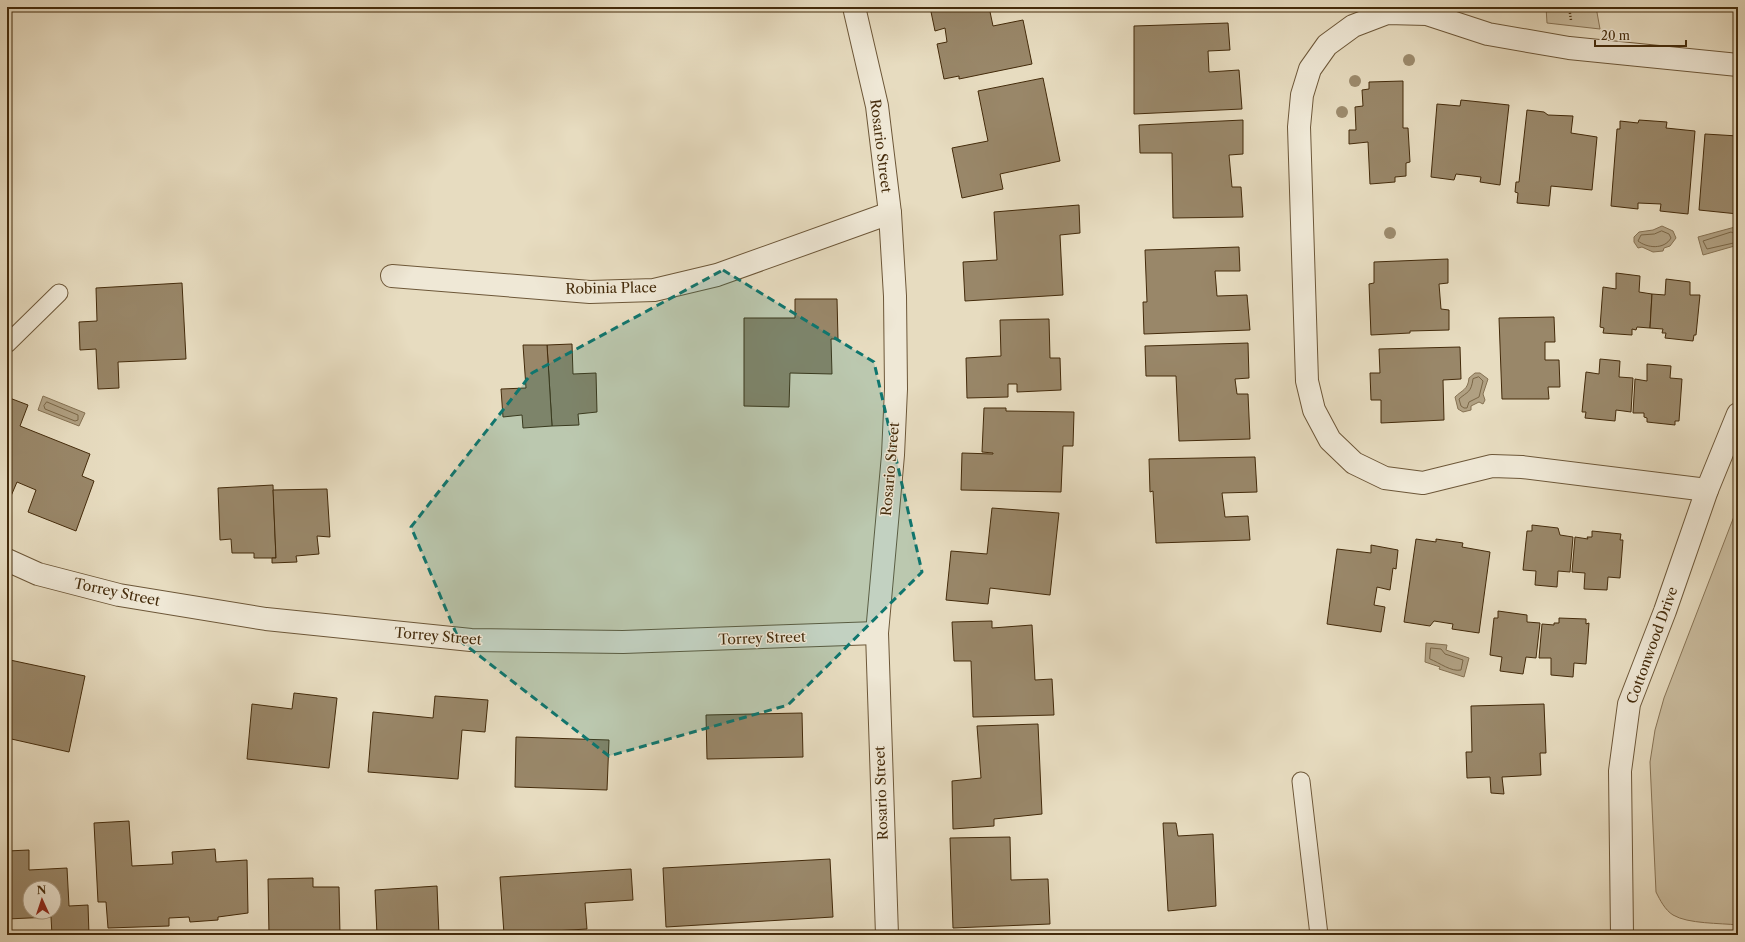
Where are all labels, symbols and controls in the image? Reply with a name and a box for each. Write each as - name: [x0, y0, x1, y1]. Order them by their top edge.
- scale bar: [1595, 22, 1686, 48]
- text: 20 m: [1601, 28, 1630, 43]
- street label: Rosario Street: [866, 98, 896, 194]
- street label: Robinia Place: [565, 278, 657, 298]
- street label: Rosario Street: [877, 421, 903, 517]
- street label: Torrey Street: [72, 574, 162, 610]
- street label: Cottonwood Drive: [1622, 584, 1682, 706]
- street label: Torrey Street: [394, 623, 482, 649]
- street label: Torrey Street: [718, 627, 806, 649]
- street label: Rosario Street: [870, 745, 892, 840]
- north arrow: [22, 880, 62, 920]
- text: N: [36, 883, 47, 897]

